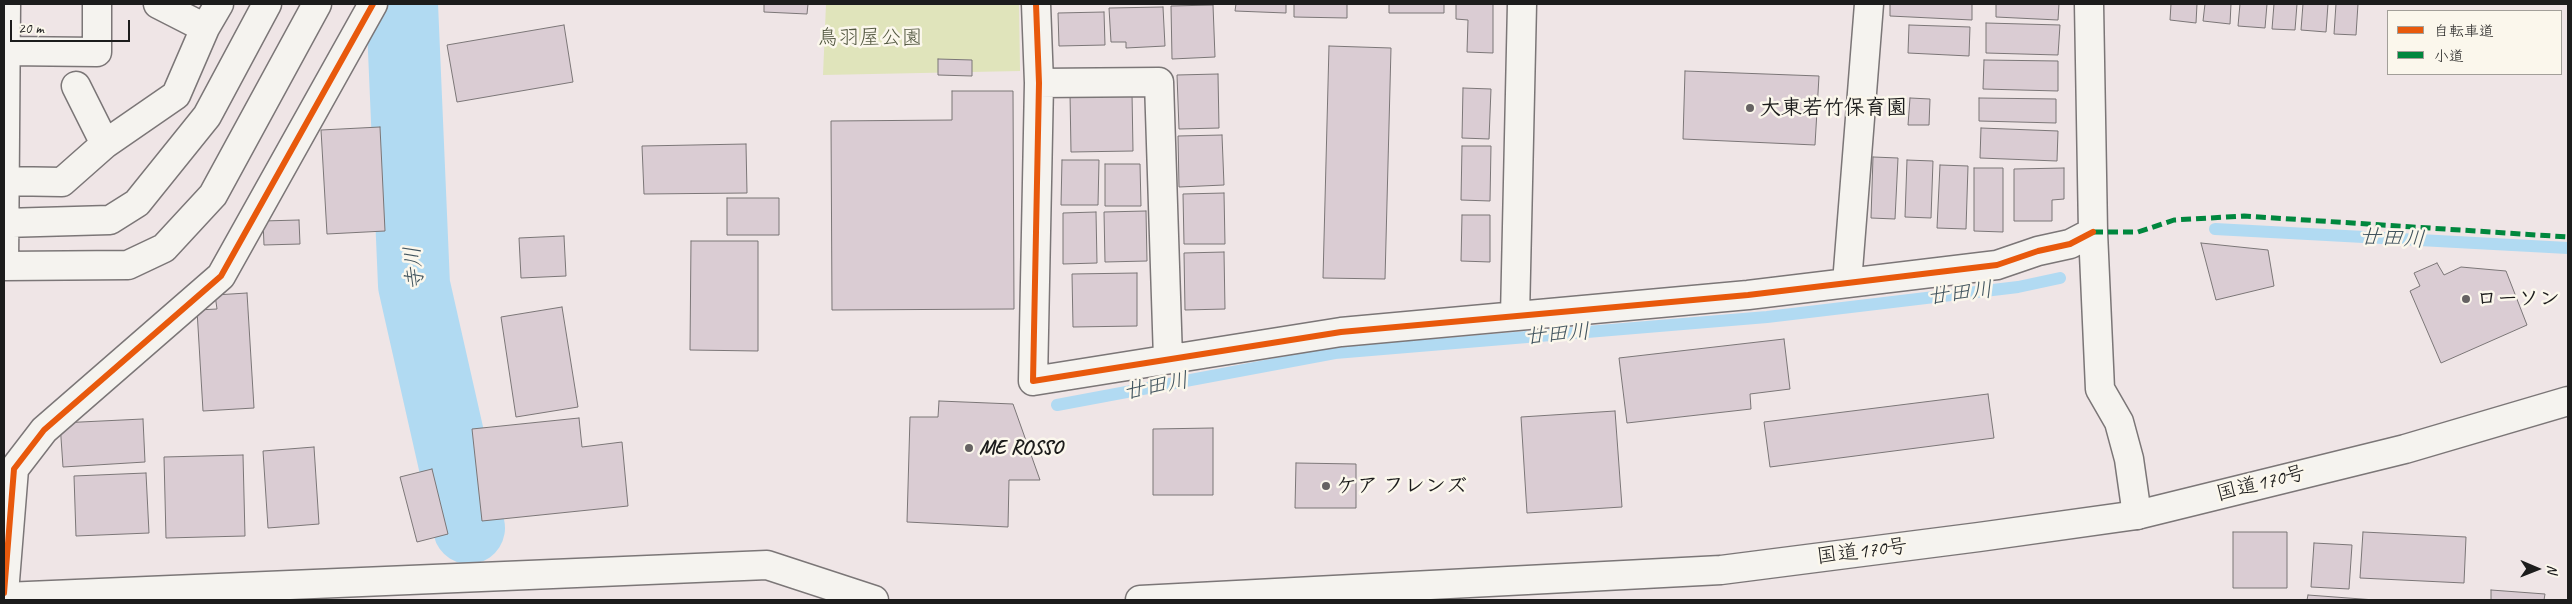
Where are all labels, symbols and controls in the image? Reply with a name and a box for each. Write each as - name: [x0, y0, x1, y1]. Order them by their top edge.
- scale bar: [12, 10, 132, 42]
- legend: [2387, 10, 2562, 75]
- text: 20 m: [18, 19, 44, 38]
- text: 自転車道: [2434, 22, 2494, 41]
- park label: 鳥羽屋公園: [818, 25, 922, 51]
- text: 小道: [2434, 47, 2464, 66]
- place label: 大東若竹保育園: [1760, 95, 1907, 121]
- marker: 大東若竹保育園: [1744, 102, 1756, 114]
- water label: 廿田川: [2358, 224, 2426, 254]
- water label: 寺川: [400, 245, 430, 291]
- water label: 廿田川: [1926, 277, 1994, 311]
- place label: ローソン: [2476, 286, 2560, 312]
- marker: ローソン: [2460, 293, 2472, 305]
- water label: 廿田川: [1523, 319, 1591, 351]
- water label: 廿田川: [1121, 368, 1191, 406]
- place label: ME ROSSO: [979, 435, 1062, 461]
- marker: ME ROSSO: [963, 442, 975, 454]
- street label: 国道170号: [2214, 461, 2308, 507]
- place label: ケア フレンズ: [1336, 473, 1467, 499]
- marker: ケア フレンズ: [1320, 480, 1332, 492]
- street label: 国道170号: [1815, 534, 1909, 570]
- north arrow: [2512, 544, 2562, 594]
- text: N: [2544, 565, 2561, 574]

